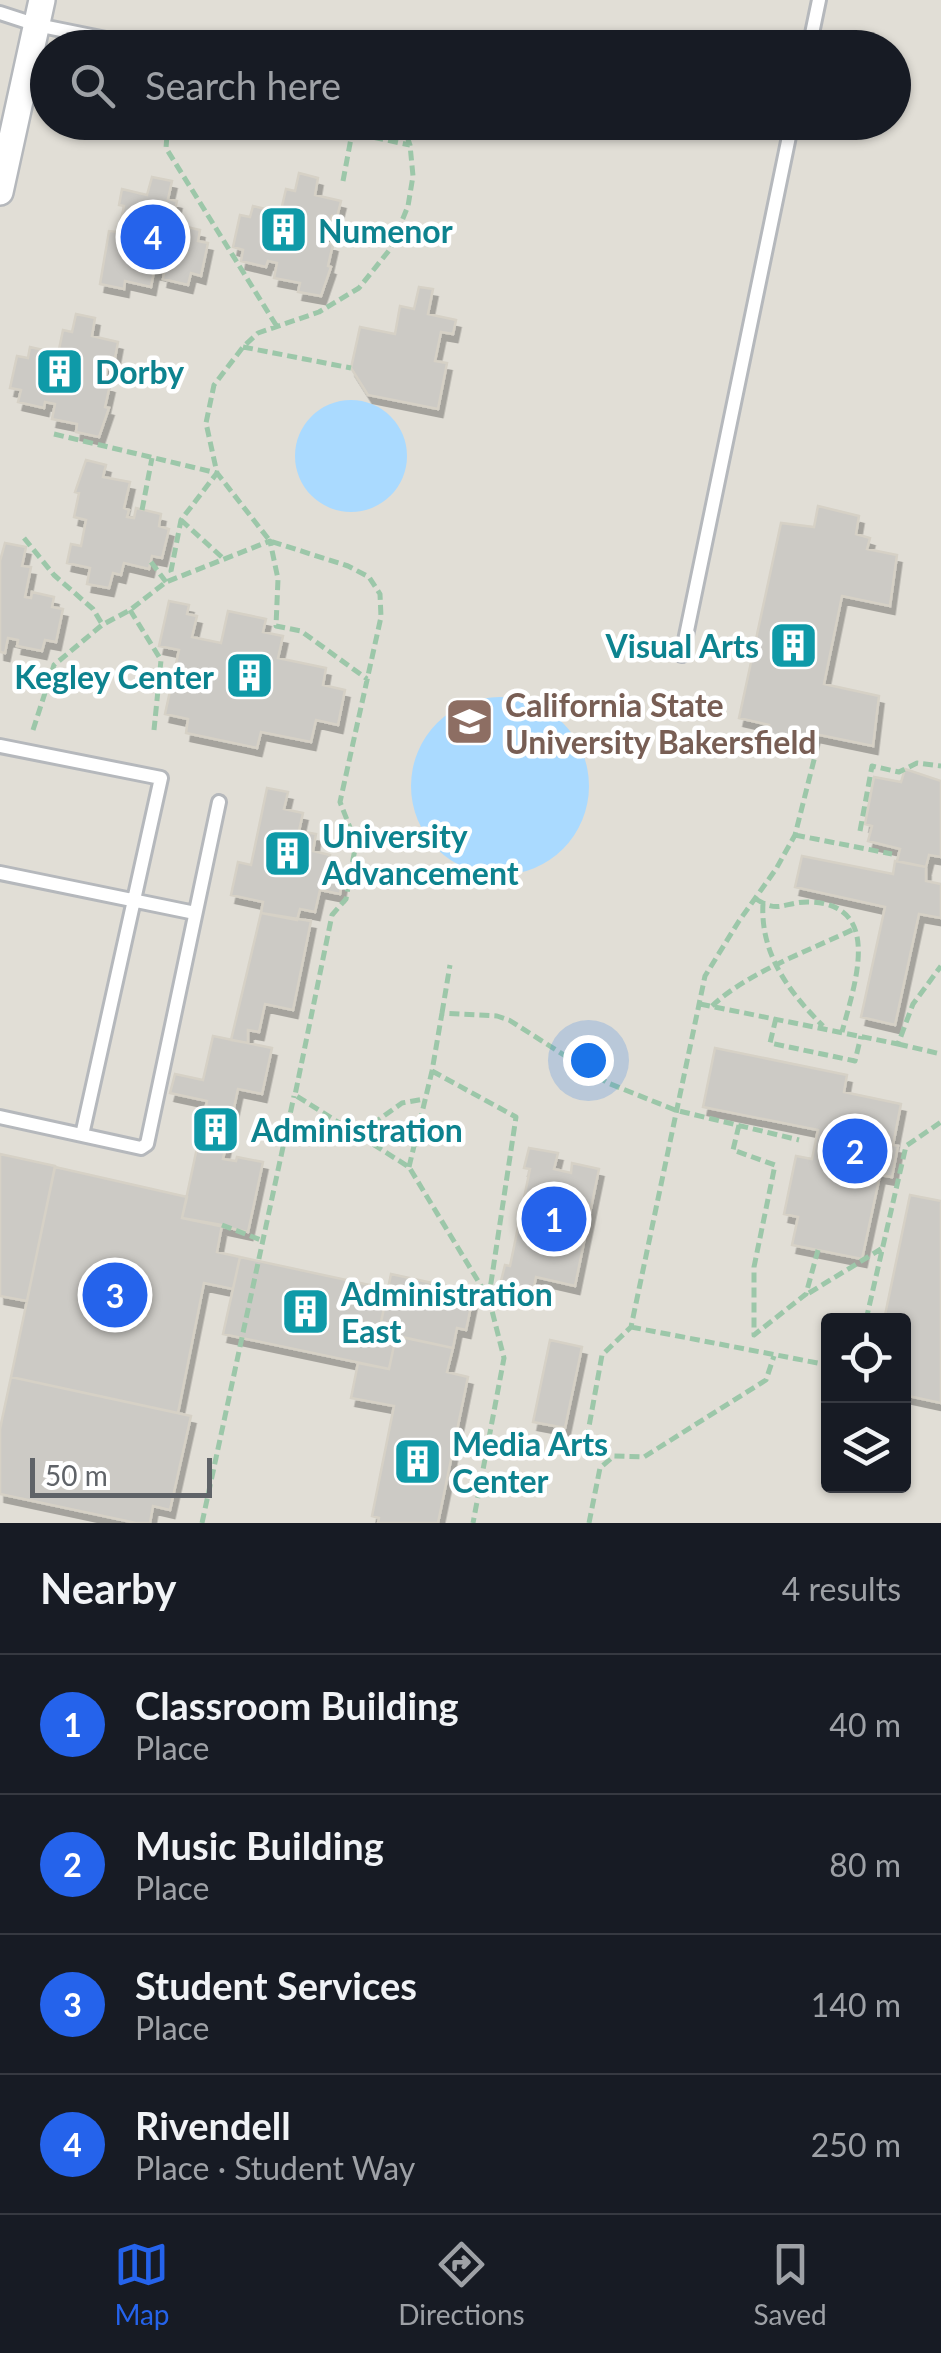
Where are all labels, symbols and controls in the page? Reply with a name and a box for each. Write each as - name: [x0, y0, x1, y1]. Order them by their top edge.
- search box: [30, 30, 911, 140]
- icon: search: [65, 58, 120, 113]
- text: Search here: [145, 62, 341, 108]
- pin: 4: [120, 200, 186, 274]
- building icon: Numenor: [257, 204, 309, 256]
- place label: Numenor: [318, 211, 453, 250]
- building icon: Dorby: [34, 345, 86, 397]
- place label: Dorby: [95, 352, 184, 391]
- building icon: Visual Arts: [768, 619, 820, 671]
- place label: Visual Arts: [605, 626, 759, 665]
- building icon: Kegley Center: [223, 650, 275, 702]
- place label: Kegley Center: [14, 657, 214, 696]
- place label: California State University Bakersfield: [505, 685, 817, 761]
- school or university icon: California State University Bakersfield: [444, 696, 496, 748]
- place label: University Advancement: [321, 816, 519, 892]
- building icon: University Advancement: [261, 827, 313, 879]
- your location: [563, 1035, 614, 1086]
- building icon: Administration: [190, 1103, 242, 1155]
- place label: Administration: [250, 1110, 463, 1149]
- pin: 2: [822, 1114, 888, 1188]
- pin: 1: [522, 1182, 586, 1256]
- pin: 3: [82, 1258, 148, 1332]
- place label: Administration East: [340, 1274, 553, 1350]
- building icon: Administration East: [280, 1285, 332, 1337]
- map controls: [821, 1313, 911, 1493]
- button: locate: [821, 1313, 911, 1403]
- button: layers: [821, 1403, 911, 1493]
- place label: Media Arts Center: [452, 1424, 608, 1500]
- building icon: Media Arts Center: [391, 1435, 443, 1487]
- scale bar: [30, 1453, 212, 1498]
- text: 50 m: [45, 1458, 108, 1492]
- text: Nearby: [40, 1563, 177, 1613]
- text: 4 results: [782, 1569, 901, 1608]
- text: Classroom Building: [135, 1682, 459, 1728]
- text: 1: [63, 1705, 82, 1744]
- text: 40 m: [829, 1705, 901, 1744]
- text: Place: [135, 1728, 209, 1767]
- text: Music Building: [135, 1822, 384, 1868]
- text: 2: [63, 1845, 82, 1884]
- text: 80 m: [829, 1845, 901, 1884]
- text: Place: [135, 1868, 209, 1907]
- text: Student Services: [135, 1962, 417, 2008]
- text: 3: [63, 1985, 82, 2024]
- text: 140 m: [811, 1985, 901, 2024]
- text: Place: [135, 2008, 209, 2047]
- text: Rivendell: [135, 2102, 291, 2148]
- text: 4: [63, 2125, 82, 2164]
- text: 250 m: [811, 2125, 901, 2164]
- text: Place · Student Way: [135, 2148, 415, 2187]
- tab: Map: [114, 2237, 170, 2331]
- tab: Directions: [398, 2237, 525, 2331]
- tab: Saved: [753, 2237, 827, 2331]

